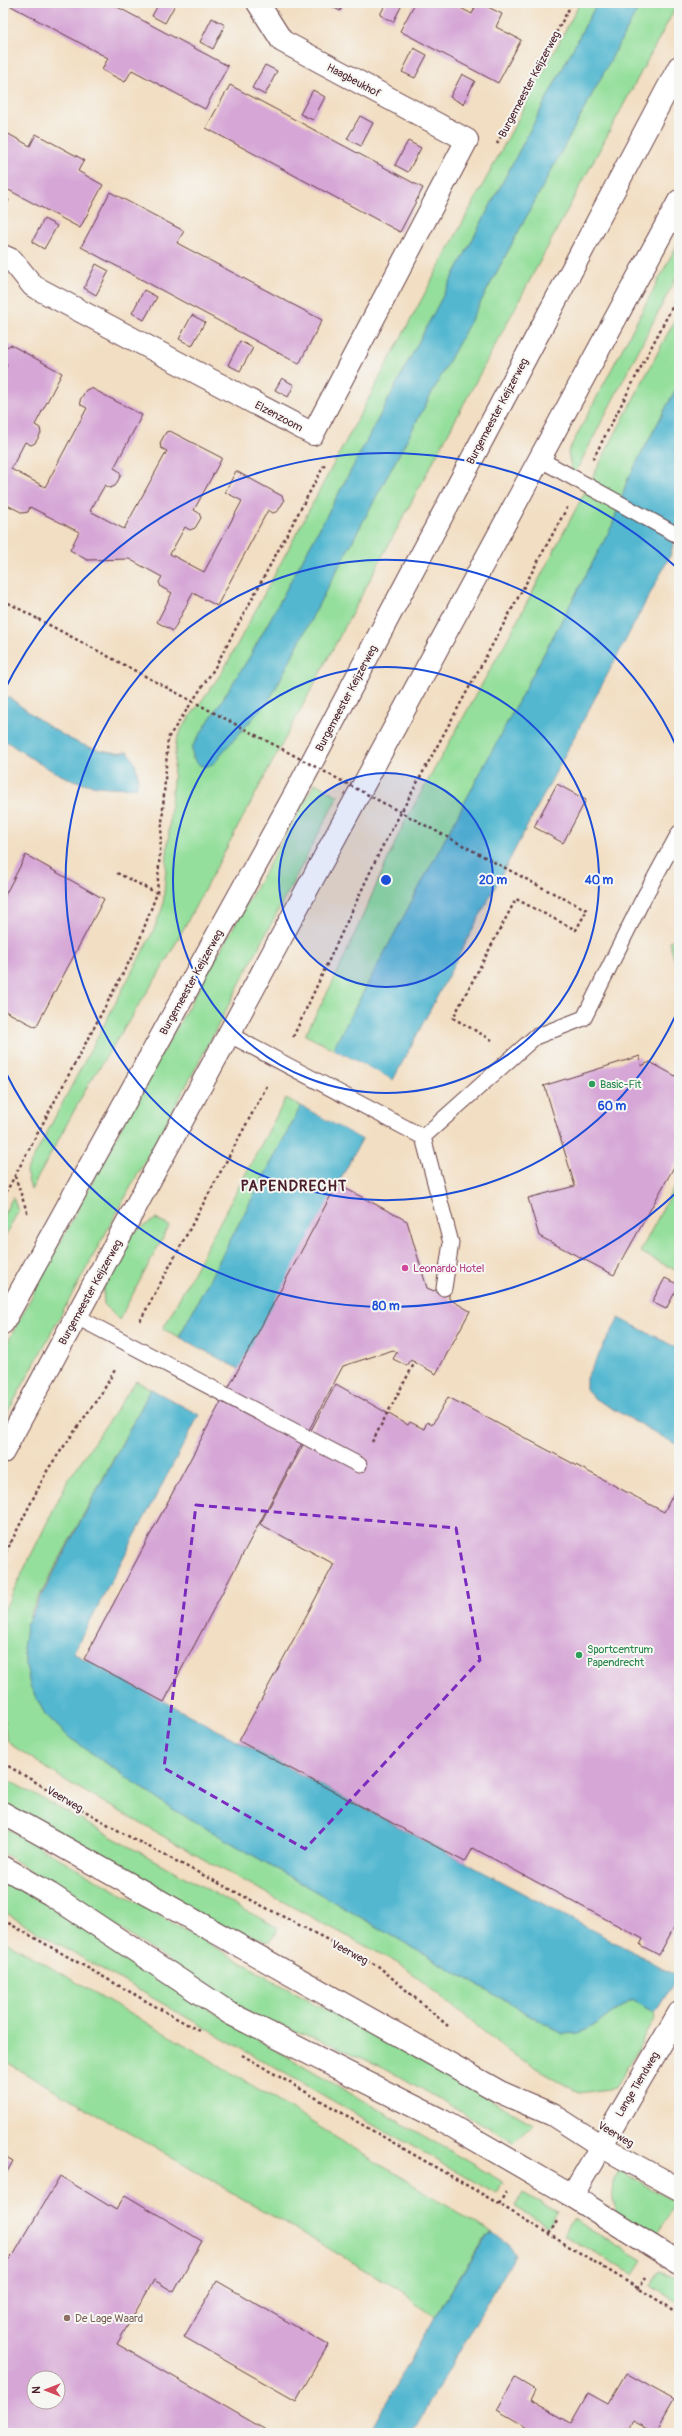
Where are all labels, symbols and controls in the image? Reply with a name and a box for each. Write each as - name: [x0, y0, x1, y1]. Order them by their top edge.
- street label: Burgemeester Keijzerweg: [496, 28, 563, 140]
- street label: Haagbeukhof: [325, 61, 383, 100]
- street label: Burgemeester Keijzerweg: [464, 355, 531, 467]
- street label: Elzenzoom: [253, 398, 305, 435]
- street label: Burgemeester Keijzerweg: [313, 642, 380, 754]
- centre of rings: [379, 873, 393, 887]
- text: 20 m: [479, 873, 507, 888]
- text: 40 m: [584, 873, 614, 888]
- street label: Burgemeester Keijzerweg: [157, 927, 226, 1037]
- place label: Basic-Fit: [600, 1078, 642, 1091]
- marker: Basic-Fit: [587, 1079, 597, 1089]
- text: 60 m: [598, 1099, 627, 1114]
- district label: PAPENDRECHT: [241, 1177, 347, 1196]
- street label: Burgemeester Keijzerweg: [56, 1237, 125, 1347]
- place label: Leonardo Hotel: [413, 1262, 484, 1275]
- marker: Leonardo Hotel: [400, 1263, 410, 1273]
- text: 80 m: [372, 1299, 400, 1314]
- place label: Sportcentrum Papendrecht: [587, 1643, 653, 1669]
- marker: Sportcentrum Papendrecht: [574, 1650, 584, 1660]
- street label: Veerweg: [44, 1784, 86, 1815]
- street label: Veerweg: [329, 1937, 371, 1968]
- street label: Lange Tiendweg: [613, 2049, 662, 2119]
- street label: Veerweg: [595, 2119, 637, 2150]
- place label: De Lage Waard: [75, 2312, 143, 2325]
- marker: De Lage Waard: [62, 2313, 72, 2323]
- north arrow: [26, 2370, 66, 2410]
- text: N: [30, 2386, 43, 2394]

